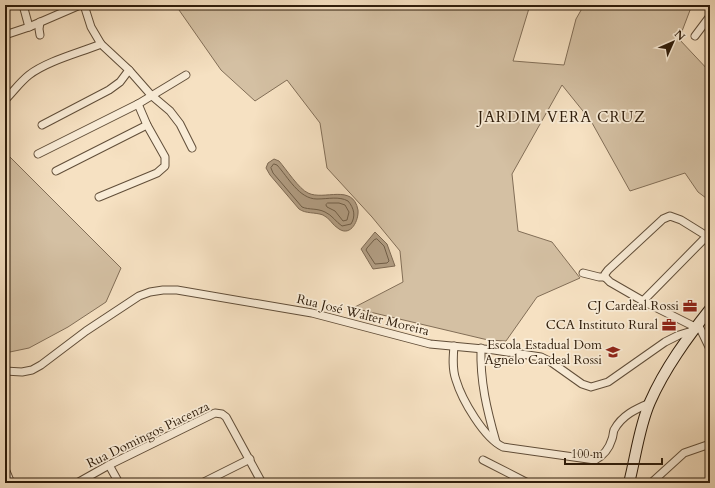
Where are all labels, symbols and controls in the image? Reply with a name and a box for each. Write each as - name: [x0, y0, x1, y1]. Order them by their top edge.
- north arrow: [653, 22, 693, 62]
- text: N: [671, 27, 689, 44]
- district label: JARDIM VERA CRUZ: [476, 107, 646, 127]
- street label: Rua José Walter Moreira: [295, 290, 431, 340]
- place label: CJ Cardeal Rossi: [587, 297, 679, 315]
- office icon: CJ Cardeal Rossi: [682, 298, 698, 314]
- place label: CCA Instituto Rural: [546, 316, 659, 334]
- office icon: CCA Instituto Rural: [661, 317, 677, 333]
- place label: Escola Estadual Dom Agnelo Cardeal Rossi: [484, 336, 602, 369]
- school or university icon: Escola Estadual Dom Agnelo Cardeal Rossi: [605, 344, 621, 360]
- street label: Rua Domingos Piacenza: [84, 397, 213, 473]
- scale bar: [565, 440, 662, 466]
- text: 100 m: [571, 446, 604, 462]

